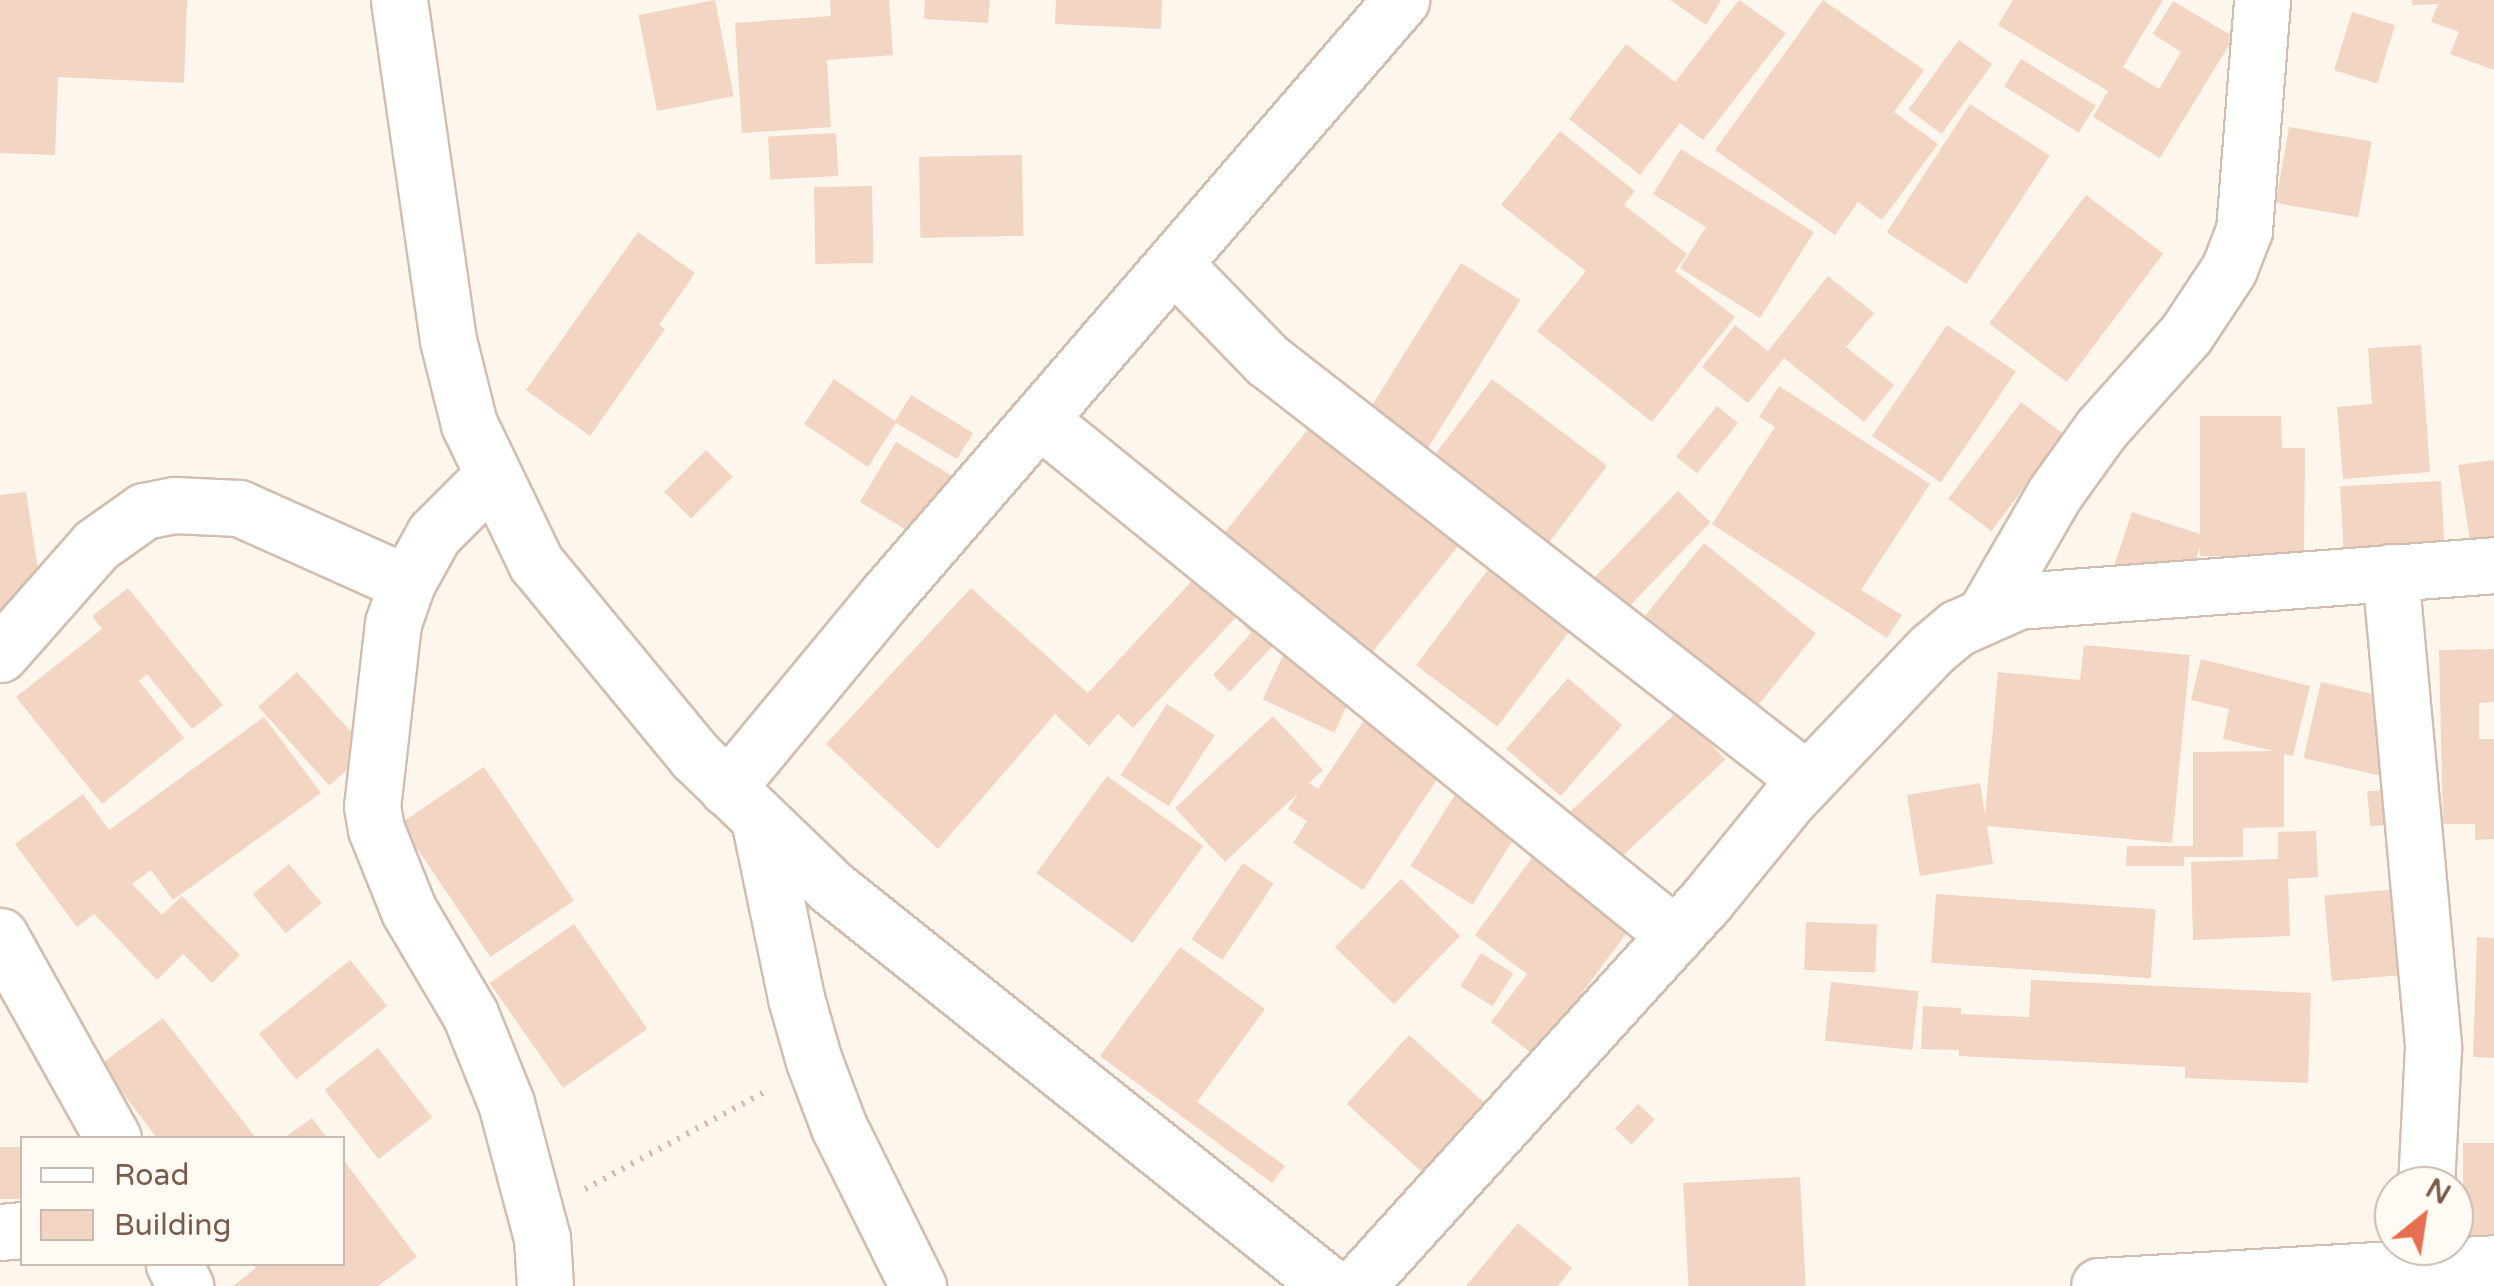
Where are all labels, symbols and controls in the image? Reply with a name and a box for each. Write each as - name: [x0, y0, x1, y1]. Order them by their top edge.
- legend: [20, 1136, 345, 1266]
- text: Road: [114, 1157, 189, 1194]
- north arrow: [2374, 1166, 2474, 1266]
- text: N: [2420, 1171, 2456, 1212]
- text: Building: [114, 1207, 231, 1244]

